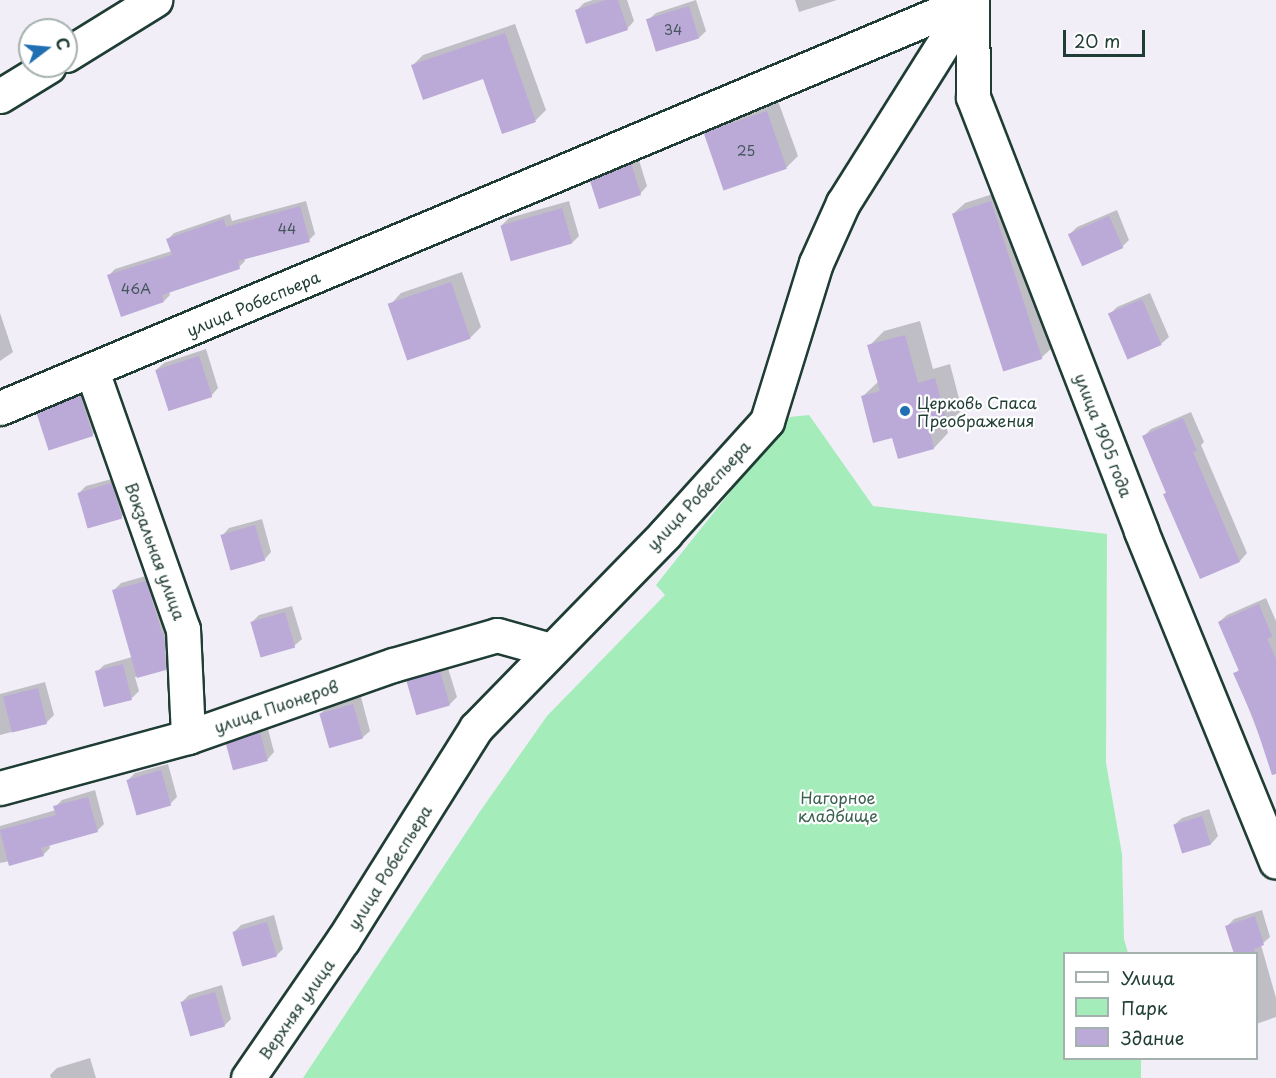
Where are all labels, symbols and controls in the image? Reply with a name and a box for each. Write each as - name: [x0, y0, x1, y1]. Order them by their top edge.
- north arrow: [18, 18, 78, 78]
- scale bar: [1066, 18, 1148, 56]
- house number: 34: [664, 22, 682, 38]
- text: 20 m: [1074, 27, 1120, 54]
- text: С: [50, 34, 77, 53]
- house number: 25: [737, 143, 755, 159]
- house number: 44: [278, 221, 296, 237]
- street label: улица Робеспьера: [183, 266, 323, 340]
- house number: 46А: [121, 281, 151, 297]
- street label: улица 1905 года: [1071, 370, 1137, 500]
- place label: Церковь Спаса Преображения: [917, 392, 1037, 430]
- marker: Церковь Спаса Преображения: [898, 404, 912, 418]
- street label: улица Робеспьера: [642, 436, 754, 554]
- street label: Вокзальная улица: [122, 479, 190, 623]
- street label: улица Пионеров: [211, 676, 341, 736]
- park label: Нагорное кладбище: [798, 787, 878, 825]
- street label: улица Робеспьера: [343, 801, 435, 933]
- legend: [1063, 952, 1258, 1060]
- street label: Верхняя улица: [254, 955, 338, 1063]
- text: Улица: [1121, 964, 1175, 991]
- text: Парк: [1121, 994, 1167, 1021]
- text: Здание: [1121, 1024, 1184, 1051]

